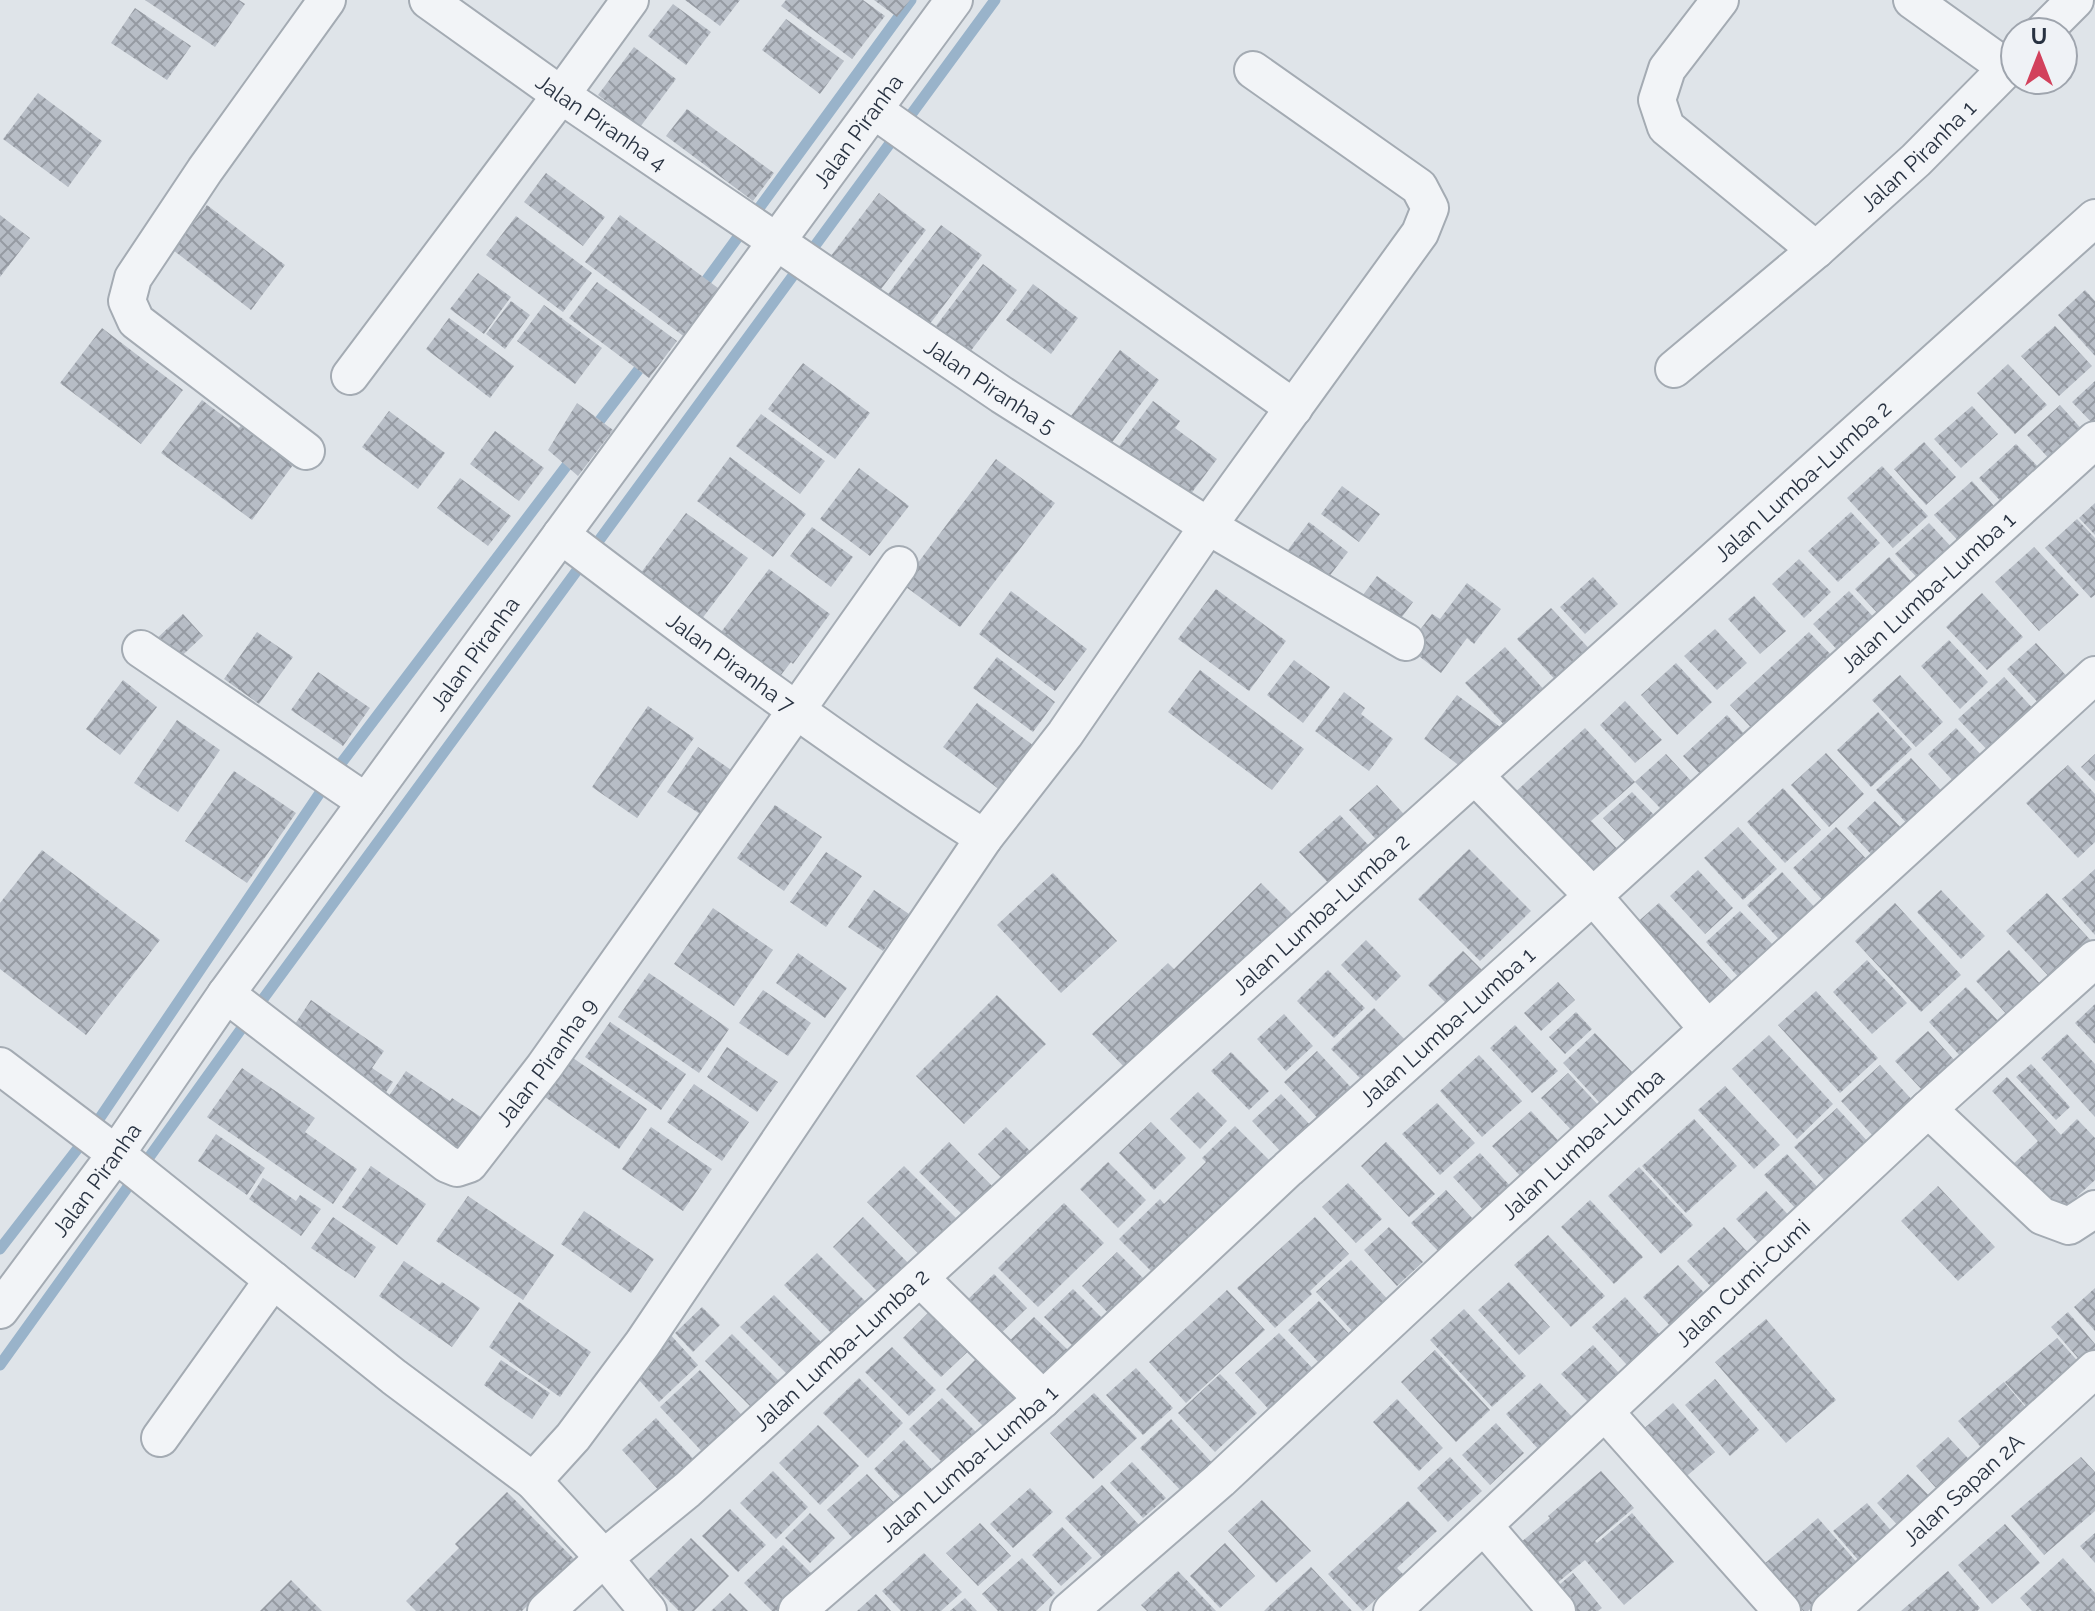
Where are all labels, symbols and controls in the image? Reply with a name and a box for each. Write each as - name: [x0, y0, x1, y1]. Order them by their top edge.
- north arrow: [1999, 16, 2079, 96]
- text: U: [2031, 23, 2047, 49]
- street label: Jalan Piranha 4: [531, 68, 671, 176]
- street label: Jalan Piranha: [807, 69, 908, 193]
- street label: Jalan Piranha 1: [1855, 95, 1981, 217]
- street label: Jalan Piranha 5: [919, 333, 1061, 439]
- street label: Jalan Lumba-Lumba 2: [1709, 395, 1896, 567]
- street label: Jalan Lumba-Lumba 1: [1835, 506, 2020, 678]
- street label: Jalan Piranha: [424, 592, 525, 716]
- street label: Jalan Piranha 7: [662, 607, 800, 718]
- street label: Jalan Lumba-Lumba 2: [1227, 828, 1414, 1000]
- street label: Jalan Lumba-Lumba 1: [1354, 942, 1540, 1112]
- street label: Jalan Piranha 9: [490, 993, 602, 1131]
- street label: Jalan Lumba-Lumba: [1496, 1063, 1669, 1225]
- street label: Jalan Piranha: [46, 1118, 147, 1242]
- street label: Jalan Cumi-Cumi: [1670, 1214, 1815, 1352]
- street label: Jalan Lumba-Lumba 2: [748, 1263, 934, 1436]
- street label: Jalan Lumba-Lumba 1: [874, 1380, 1062, 1547]
- street label: Jalan Sapan 2A: [1897, 1428, 2029, 1551]

